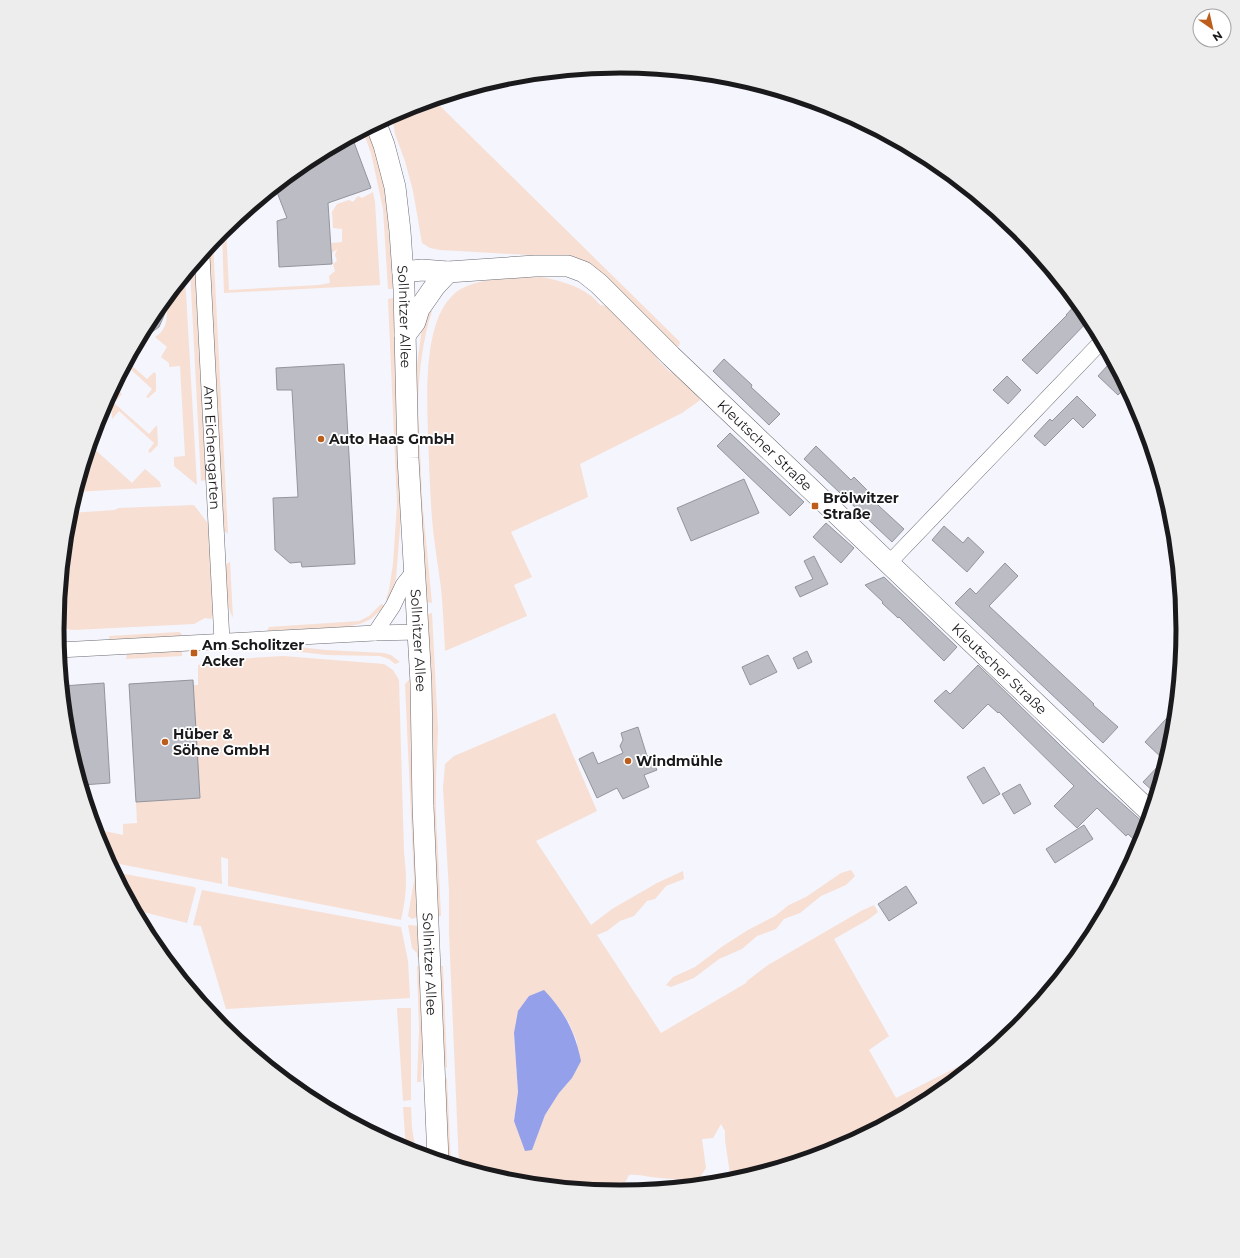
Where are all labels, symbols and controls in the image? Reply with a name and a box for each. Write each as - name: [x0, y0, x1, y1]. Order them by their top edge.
- north arrow: [1192, 8, 1232, 48]
- text: N: [1210, 28, 1225, 45]
- street label: Sollnitzer Allee: [393, 265, 415, 368]
- street label: Am Eichengarten: [200, 385, 224, 510]
- street label: Kleutscher Straße: [713, 396, 816, 495]
- place label: Auto Haas GmbH: [328, 430, 455, 448]
- marker: Auto Haas GmbH: [316, 434, 326, 444]
- place label: Brölwitzer Straße: [823, 489, 899, 523]
- marker: Brölwitzer Straße: [810, 501, 820, 511]
- street label: Sollnitzer Allee: [407, 588, 430, 692]
- street label: Kleutscher Straße: [948, 619, 1051, 718]
- place label: Am Scholitzer Acker: [201, 636, 304, 670]
- marker: Am Scholitzer Acker: [189, 648, 199, 658]
- place label: Hüber & Söhne GmbH: [173, 725, 270, 759]
- marker: Hüber & Söhne GmbH: [160, 737, 170, 747]
- place label: Windmühle: [636, 752, 723, 770]
- marker: Windmühle: [623, 756, 633, 766]
- street label: Sollnitzer Allee: [419, 912, 441, 1016]

